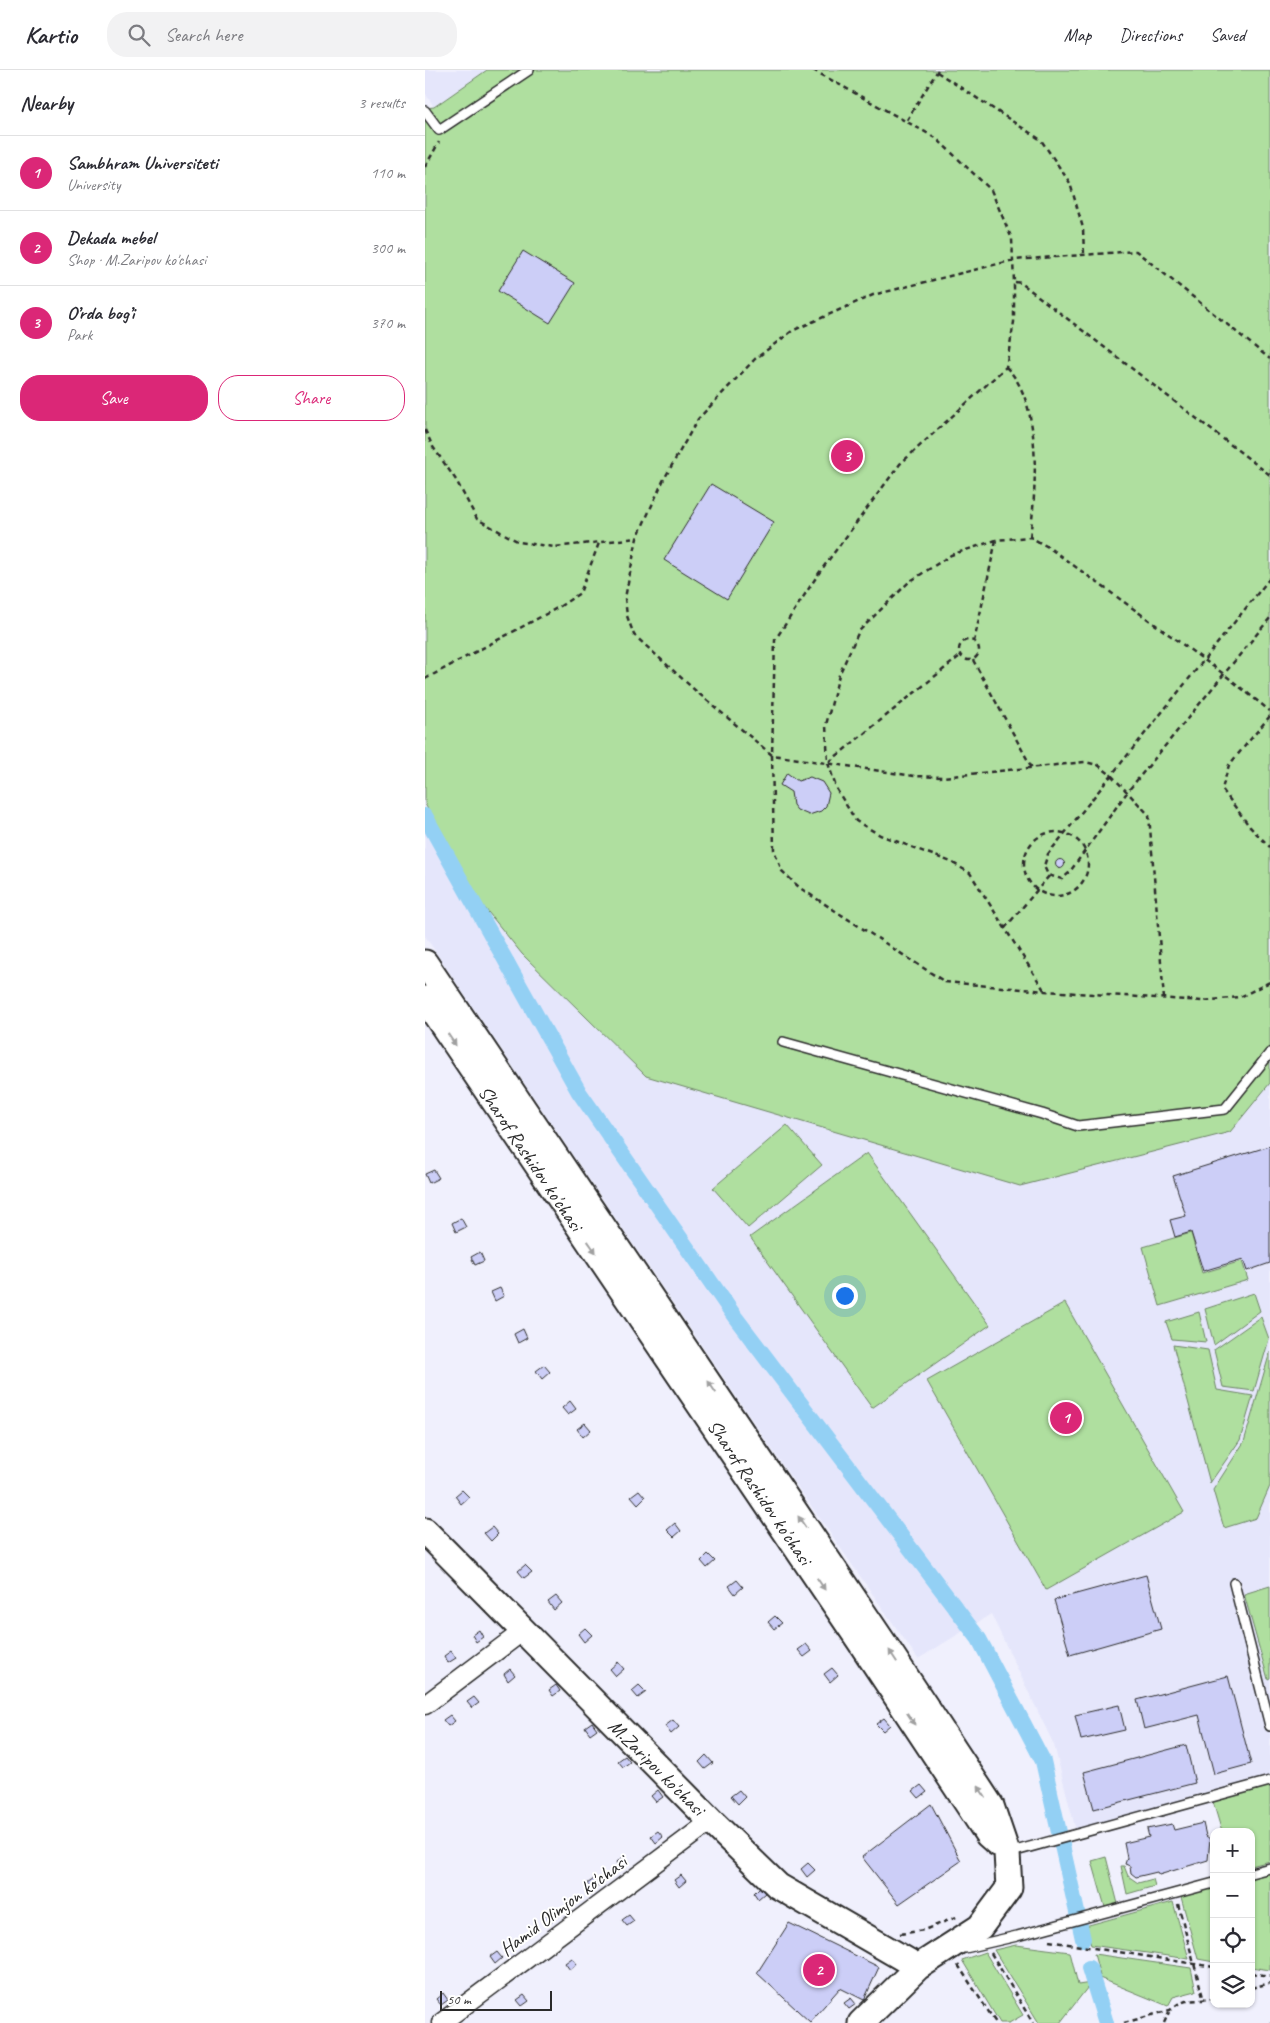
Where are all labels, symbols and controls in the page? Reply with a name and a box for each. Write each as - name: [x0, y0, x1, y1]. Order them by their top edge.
- search box: [107, 12, 457, 57]
- text: Kartio: [25, 20, 77, 50]
- icon: search: [125, 21, 153, 49]
- text: Search here: [165, 23, 242, 47]
- text: Map: [1064, 24, 1091, 46]
- text: Directions: [1119, 24, 1182, 46]
- text: Saved: [1210, 24, 1245, 46]
- text: Nearby: [20, 90, 73, 116]
- text: 3 results: [358, 93, 405, 113]
- text: Sambhram Universiteti: [67, 151, 218, 175]
- text: 1: [32, 163, 40, 183]
- text: 110 m: [371, 163, 405, 183]
- text: University: [67, 175, 120, 195]
- text: Dekada mebel: [67, 226, 155, 250]
- text: 2: [32, 238, 40, 258]
- text: 300 m: [371, 238, 405, 258]
- text: Shop · M.Zaripov ko'chasi: [67, 250, 206, 270]
- text: O’rda bog’i: [67, 301, 135, 325]
- text: 3: [32, 313, 40, 333]
- text: 370 m: [371, 313, 405, 333]
- text: Park: [67, 325, 92, 345]
- button: Save: [20, 375, 208, 421]
- button: Share: [218, 375, 405, 421]
- pin: 3: [831, 437, 863, 475]
- one-way arrow: [447, 1033, 457, 1046]
- street label: Sharof Rashidov ko'chasi: [473, 1081, 590, 1238]
- one-way arrow: [587, 1240, 597, 1254]
- your location: [832, 1283, 858, 1309]
- one-way arrow: [707, 1380, 717, 1393]
- pin: 1: [1050, 1399, 1082, 1437]
- street label: Sharof Rashidov ko'chasi: [702, 1415, 819, 1572]
- one-way arrow: [797, 1515, 807, 1528]
- one-way arrow: [816, 1577, 826, 1590]
- one-way arrow: [888, 1650, 898, 1663]
- one-way arrow: [907, 1712, 916, 1726]
- street label: M.Zaripov ko'chasi: [603, 1714, 712, 1823]
- one-way arrow: [977, 1786, 987, 1799]
- map controls: [1210, 1828, 1255, 2008]
- button: +: [1210, 1828, 1255, 1873]
- street label: Hamid Olimjon ko'chasi: [495, 1848, 634, 1961]
- button: −: [1210, 1873, 1255, 1918]
- button: locate: [1210, 1918, 1255, 1963]
- pin: 2: [803, 1951, 835, 1989]
- button: layers: [1210, 1963, 1255, 2008]
- scale bar: [440, 1988, 553, 2011]
- text: 50 m: [447, 1991, 471, 2008]

